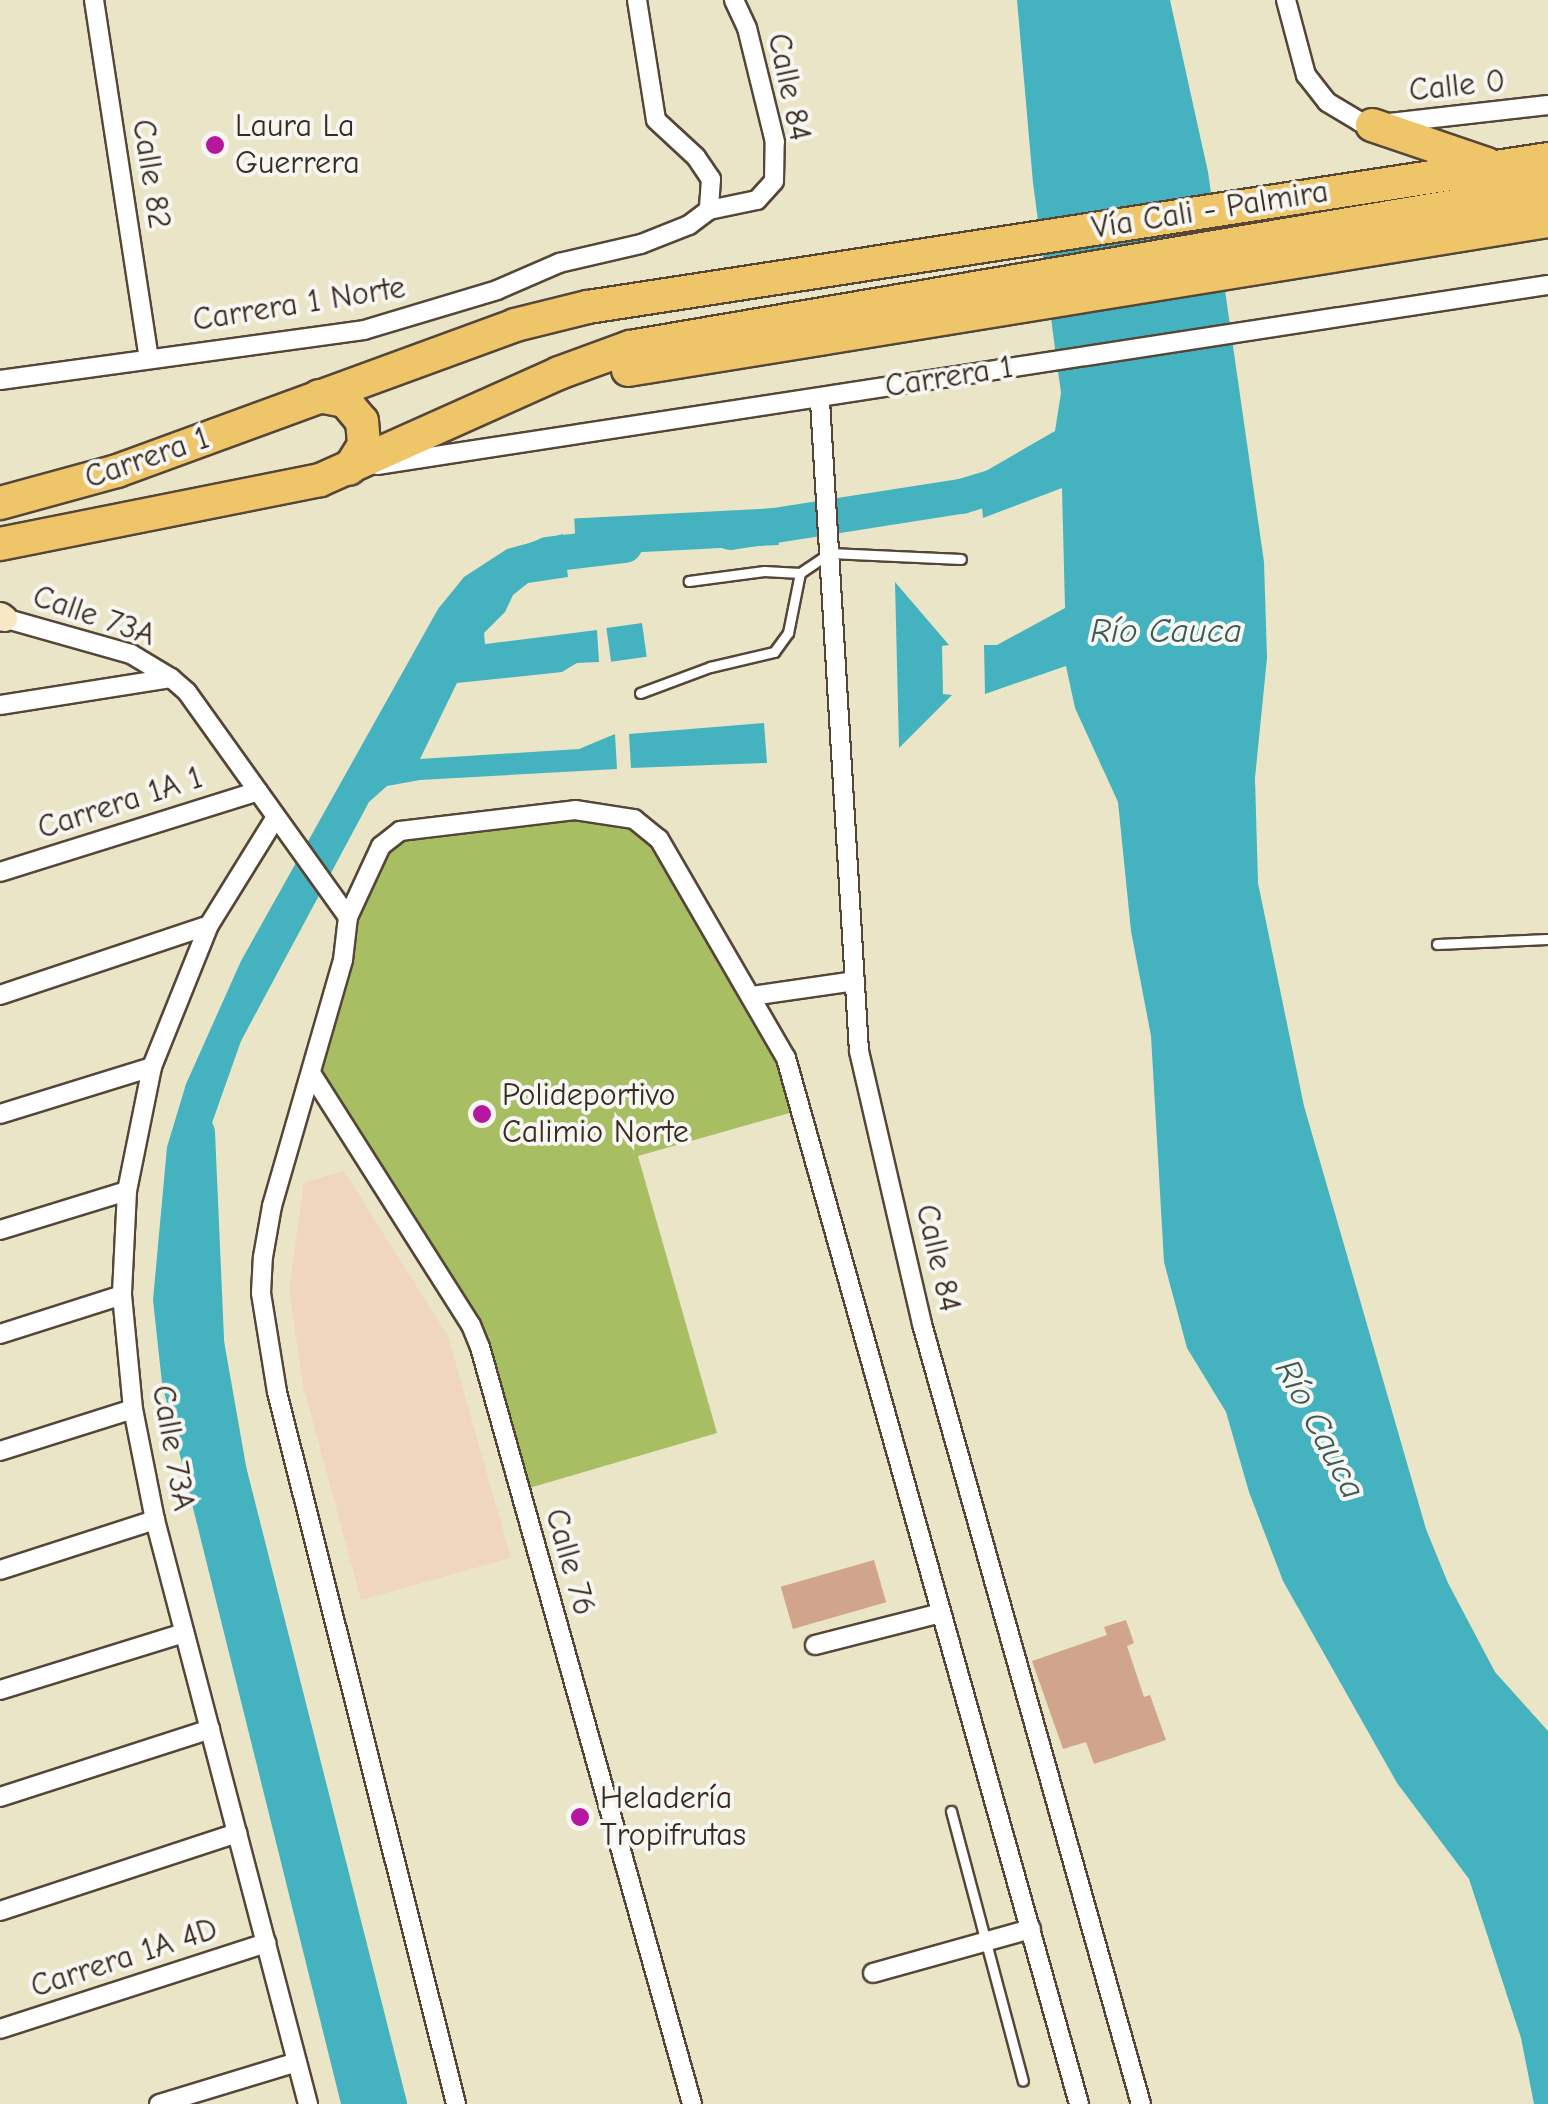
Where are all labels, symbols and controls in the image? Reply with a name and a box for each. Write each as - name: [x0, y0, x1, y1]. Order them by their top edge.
- street label: Calle 84: [759, 30, 819, 144]
- street label: Calle 0: [1407, 62, 1507, 110]
- place label: Laura La Guerrera: [235, 108, 360, 183]
- street label: Calle 82: [123, 117, 179, 231]
- marker: Laura La Guerrera: [204, 134, 226, 156]
- street label: Vía Cali - Palmira: [1089, 172, 1331, 248]
- street label: Carrera 1 Norte: [190, 268, 408, 340]
- street label: Carrera 1: [882, 348, 1016, 406]
- street label: Carrera 1: [80, 419, 214, 497]
- street label: Calle 73A: [28, 577, 160, 655]
- water label: Río Cauca: [1090, 610, 1242, 652]
- street label: Carrera 1A 1: [33, 758, 207, 848]
- place label: Polideportivo Calimio Norte: [502, 1077, 689, 1152]
- marker: Polideportivo Calimio Norte: [471, 1103, 493, 1125]
- street label: Calle 84: [907, 1201, 969, 1315]
- water label: Río Cauca: [1266, 1352, 1374, 1506]
- street label: Calle 73A: [143, 1382, 203, 1514]
- street label: Calle 76: [537, 1504, 603, 1620]
- place label: Heladería Tropifrutas: [600, 1780, 746, 1855]
- marker: Heladería Tropifrutas: [569, 1806, 591, 1828]
- street label: Carrera 1A 4D: [26, 1910, 222, 2006]

